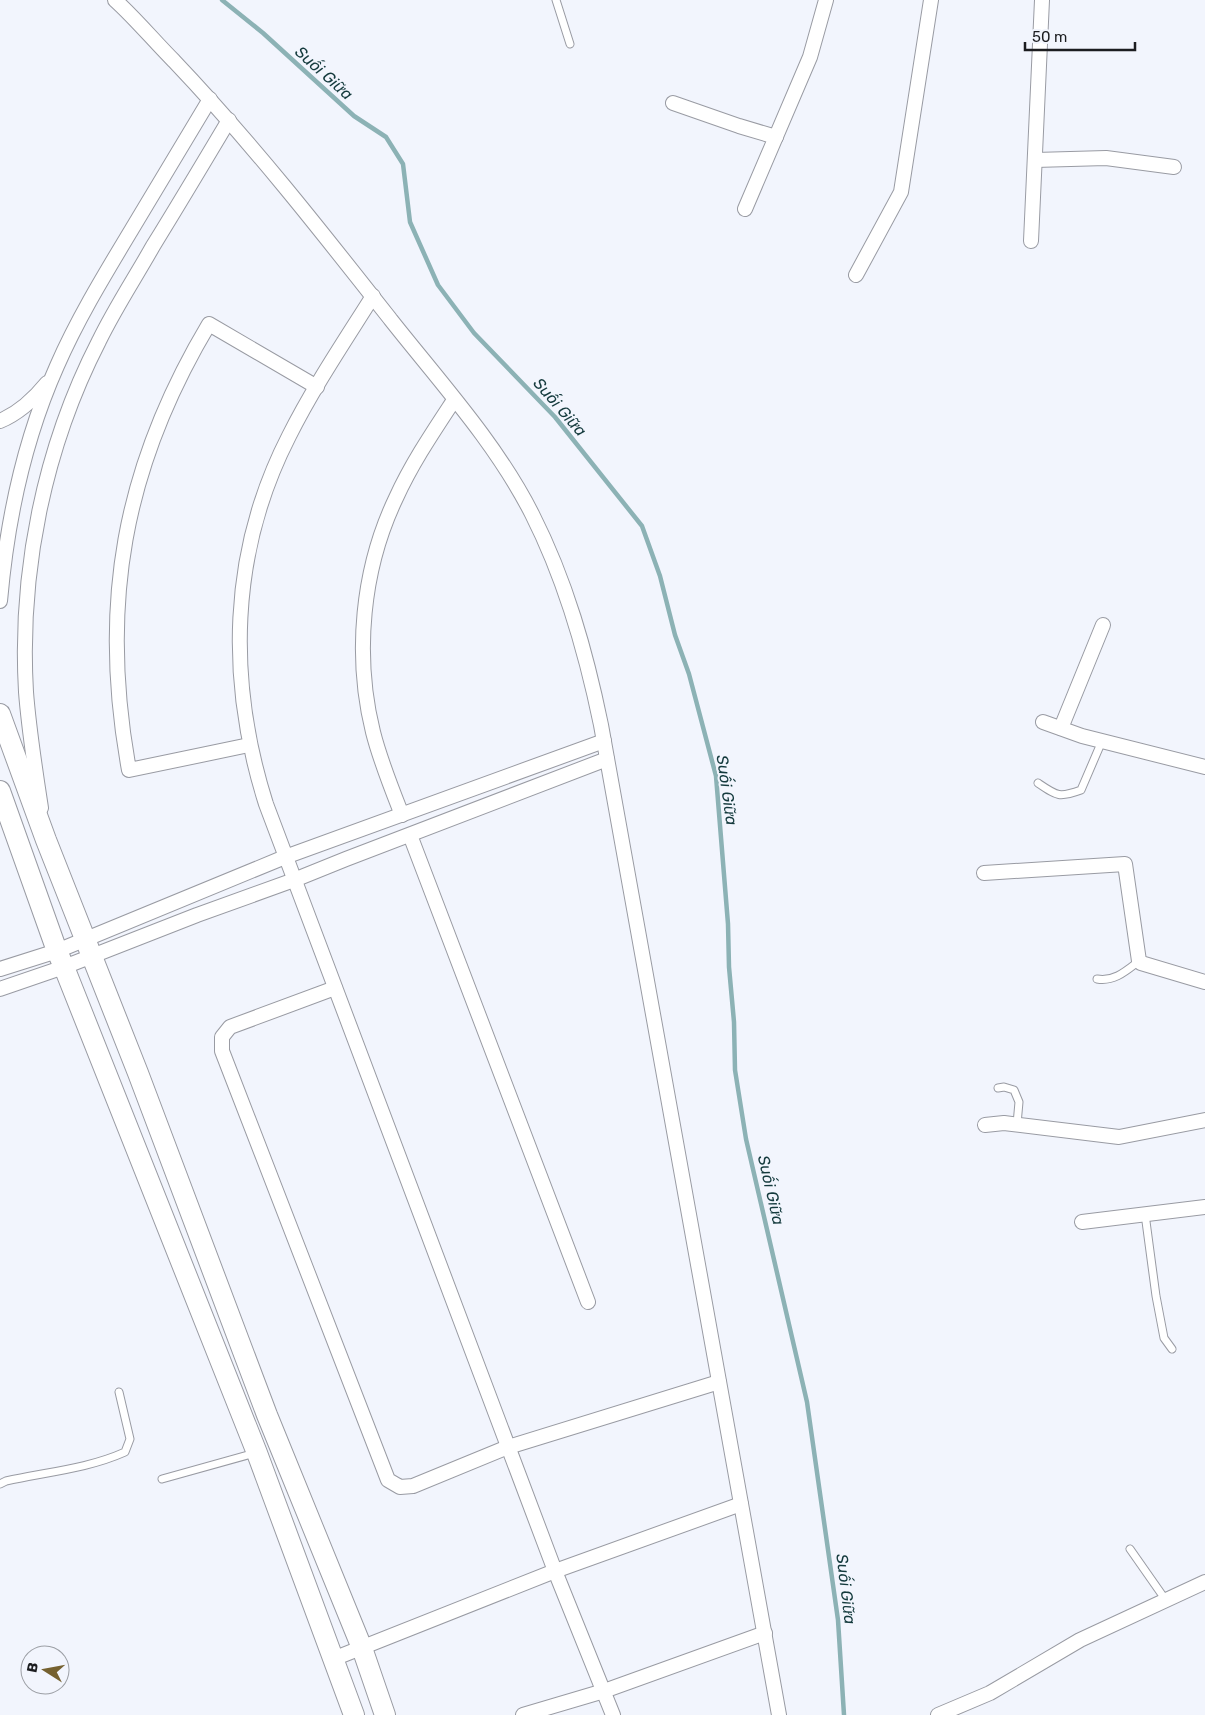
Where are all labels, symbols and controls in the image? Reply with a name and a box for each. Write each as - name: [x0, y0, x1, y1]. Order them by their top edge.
- scale bar: [1025, 20, 1135, 52]
- text: 50 m: [1032, 28, 1067, 46]
- water label: Suối Giữa: [291, 41, 358, 104]
- water label: Suối Giữa: [530, 373, 591, 440]
- water label: Suối Giữa: [713, 753, 743, 826]
- water label: Suối Giữa: [754, 1153, 790, 1227]
- water label: Suối Giữa: [832, 1552, 861, 1625]
- north arrow: [20, 1645, 70, 1695]
- text: B: [23, 1661, 42, 1674]

